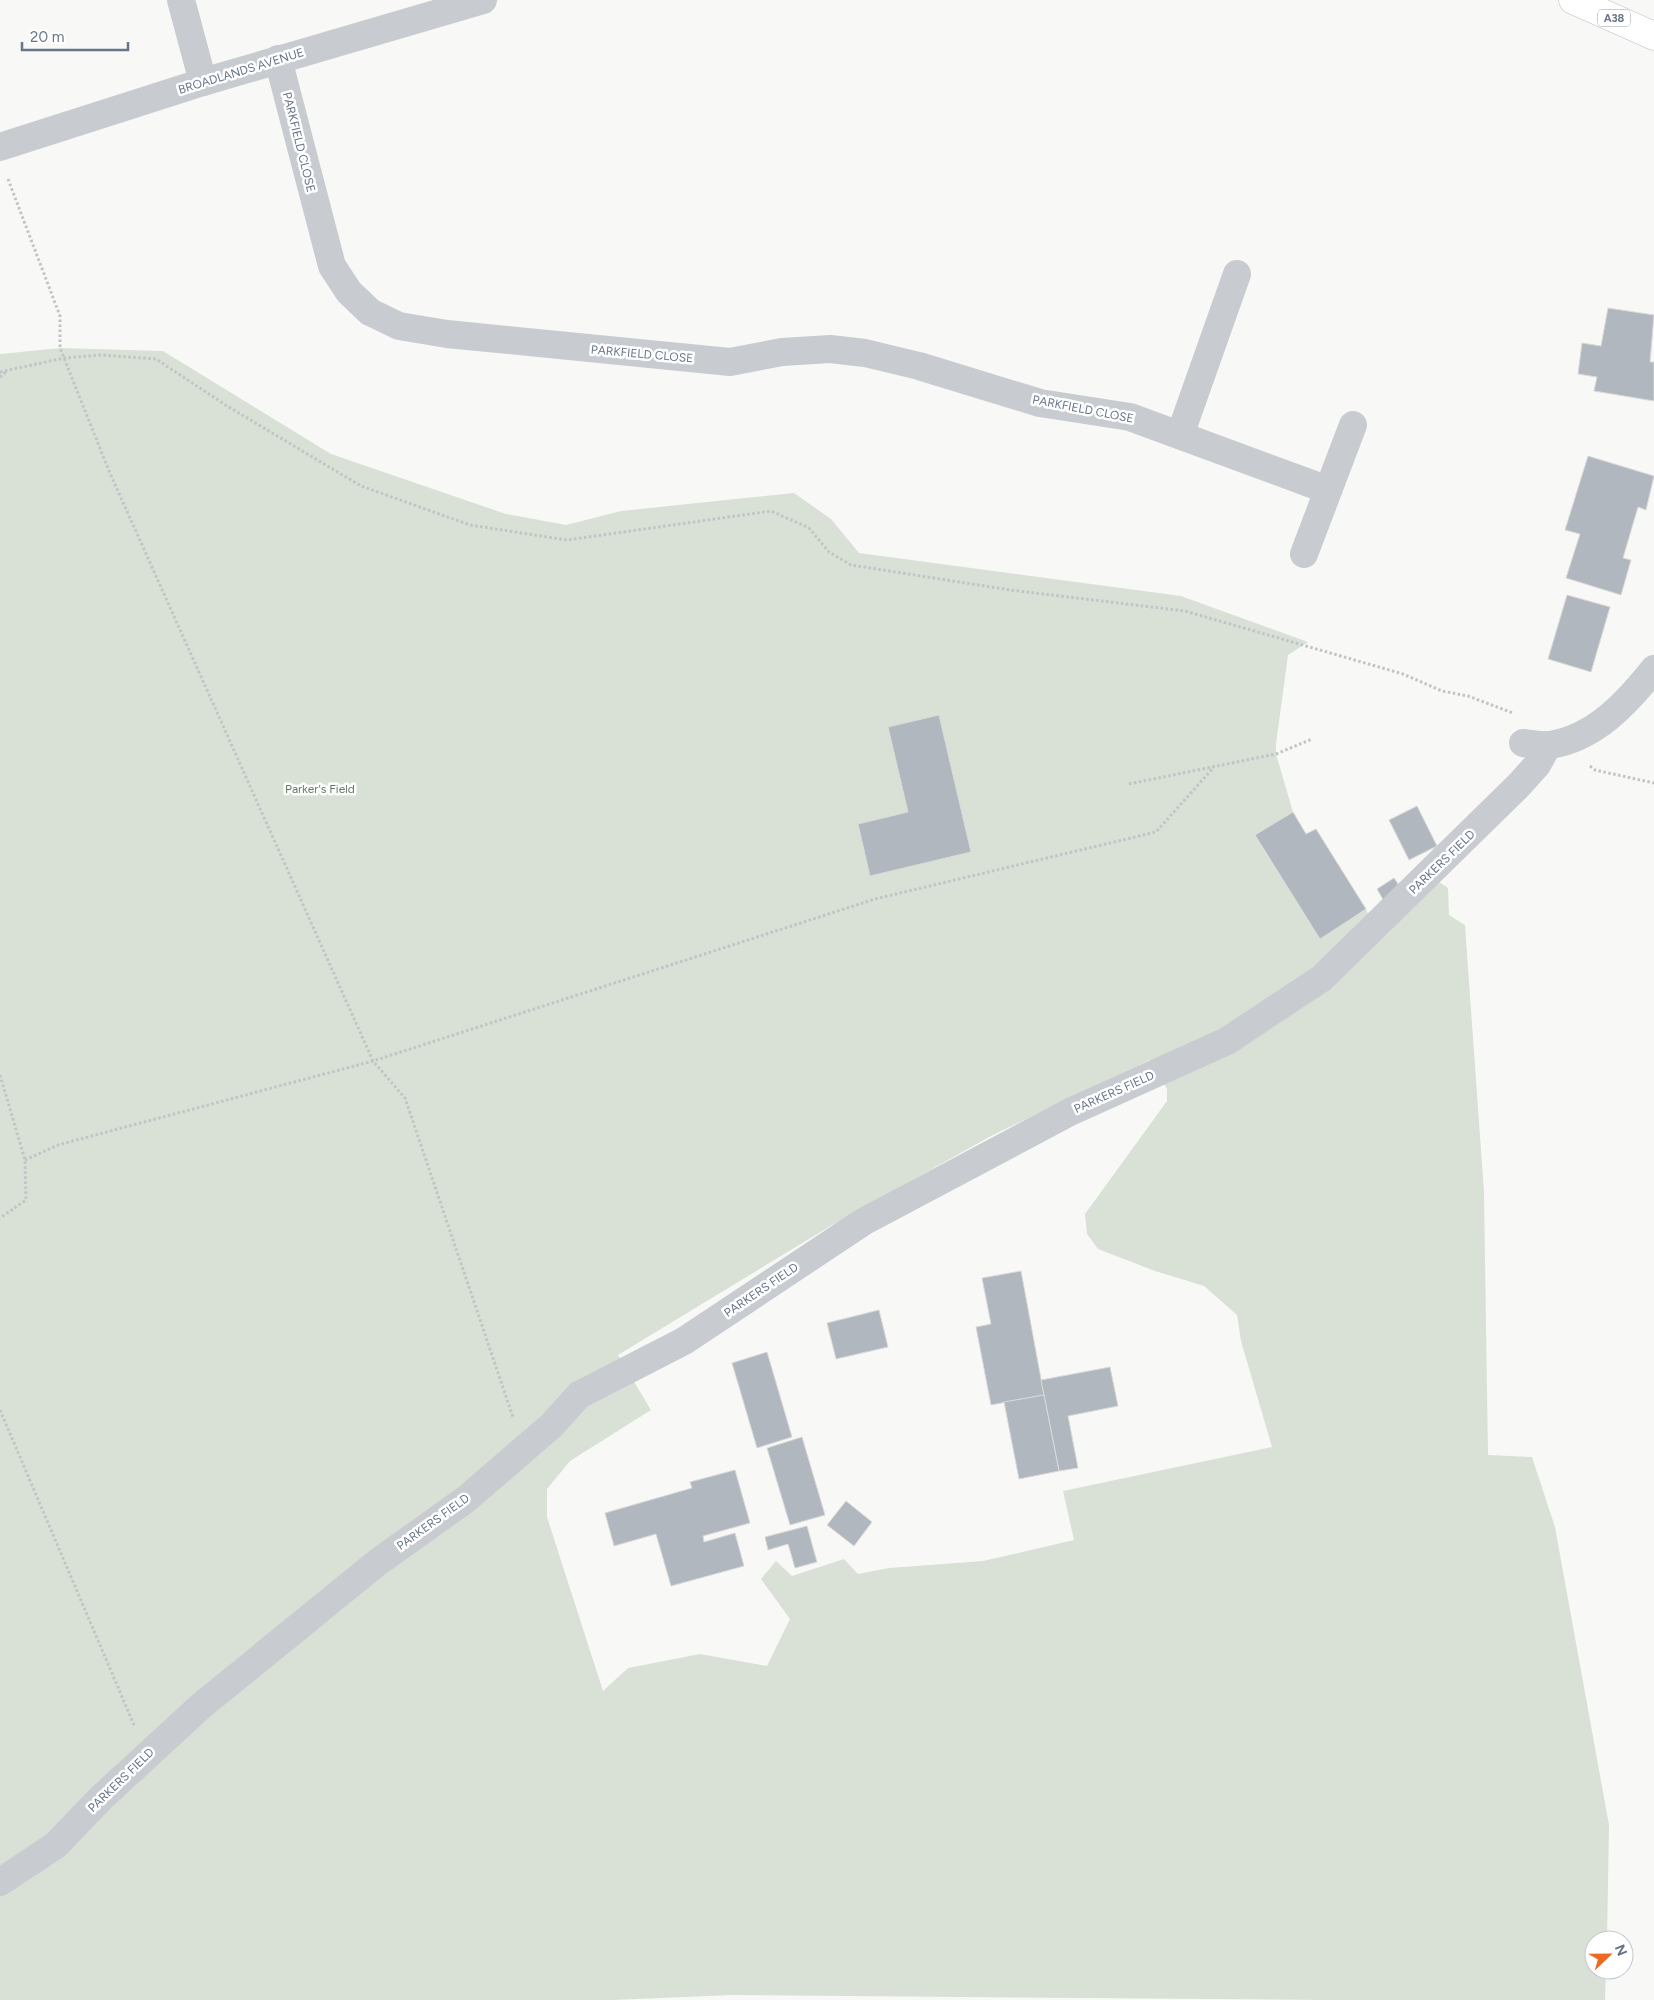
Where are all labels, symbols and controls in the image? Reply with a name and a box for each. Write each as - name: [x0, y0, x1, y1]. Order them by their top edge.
- road number: A38: [1598, 10, 1630, 27]
- scale bar: [22, 20, 129, 52]
- text: 20 m: [30, 28, 64, 46]
- street label: BROADLANDS AVENUE: [176, 45, 306, 97]
- street label: PARKFIELD CLOSE: [280, 90, 318, 194]
- street label: PARKFIELD CLOSE: [590, 343, 694, 365]
- street label: PARKFIELD CLOSE: [1031, 392, 1135, 426]
- park label: Parker's Field: [285, 782, 355, 796]
- street label: PARKERS FIELD: [1406, 827, 1478, 897]
- street label: PARKERS FIELD: [1072, 1068, 1156, 1116]
- street label: PARKERS FIELD: [721, 1260, 801, 1320]
- street label: PARKERS FIELD: [394, 1491, 472, 1553]
- street label: PARKERS FIELD: [85, 1745, 157, 1815]
- north arrow: [1584, 1930, 1634, 1980]
- text: N: [1611, 1942, 1630, 1959]

